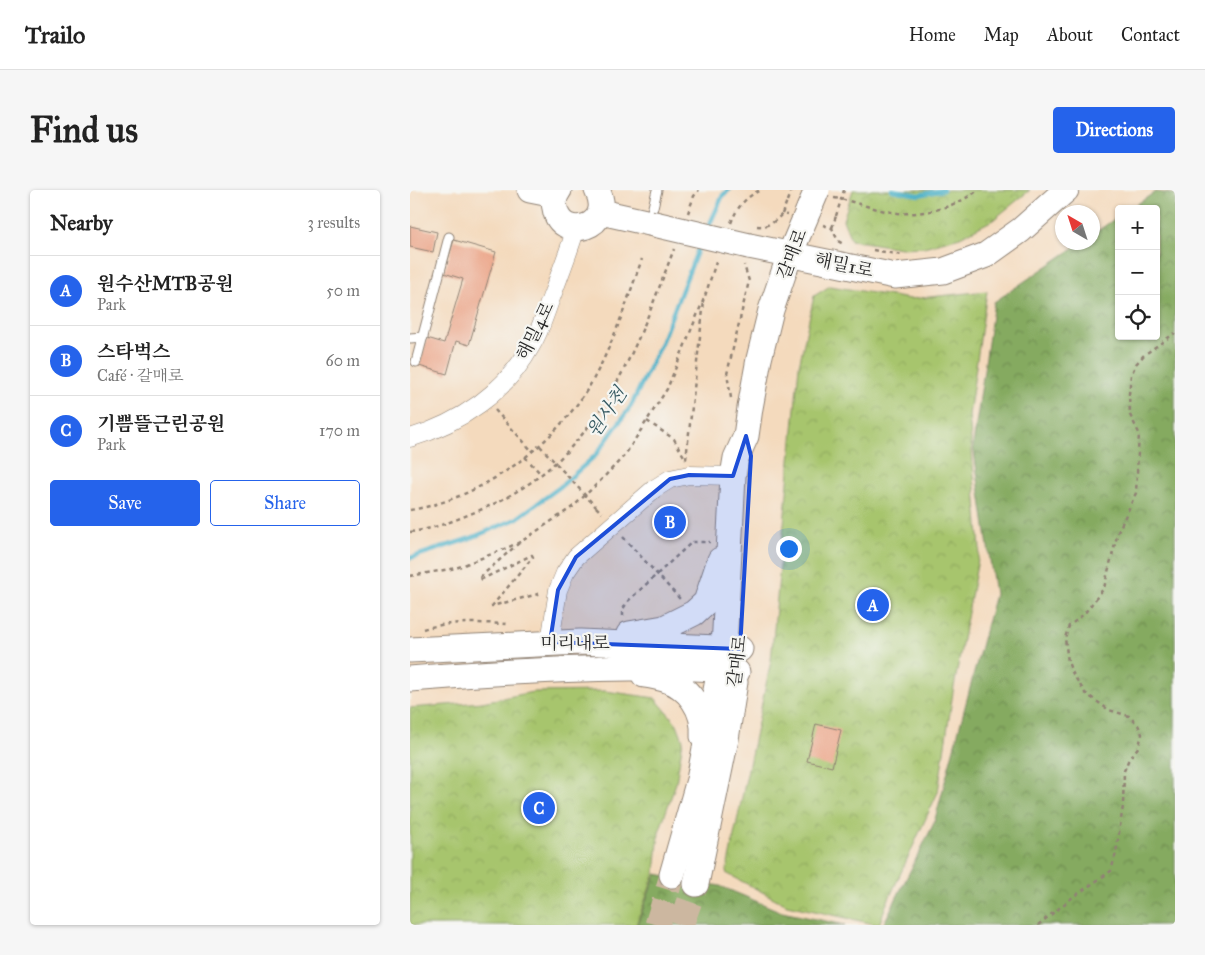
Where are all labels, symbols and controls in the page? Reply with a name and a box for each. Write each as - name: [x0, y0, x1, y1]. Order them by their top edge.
- text: Trailo: [25, 20, 85, 50]
- text: Home: [909, 24, 956, 46]
- text: Map: [984, 24, 1019, 46]
- text: About: [1047, 24, 1093, 46]
- text: Contact: [1121, 24, 1180, 46]
- button: Directions: [1053, 107, 1175, 153]
- text: Find us: [30, 109, 138, 152]
- north arrow: [1055, 205, 1100, 250]
- map controls: [1115, 205, 1160, 340]
- button: +: [1115, 205, 1160, 250]
- text: Nearby: [50, 210, 113, 236]
- text: 3 results: [307, 213, 360, 232]
- street label: 갈매로: [772, 226, 812, 282]
- street label: 해밀1로: [813, 248, 875, 282]
- button: −: [1115, 250, 1160, 295]
- text: 원수산MTB공원: [97, 272, 234, 295]
- text: A: [61, 281, 71, 300]
- text: 50 m: [326, 281, 360, 300]
- text: Park: [97, 295, 126, 314]
- button: locate: [1115, 295, 1160, 340]
- street label: 해밀4로: [511, 298, 559, 364]
- text: 스타벅스: [97, 340, 170, 363]
- text: B: [61, 351, 71, 370]
- text: 60 m: [326, 351, 360, 370]
- text: Café · 갈매로: [97, 366, 183, 385]
- water label: 원사천: [581, 382, 632, 442]
- text: 기쁨뜰근린공원: [97, 412, 225, 435]
- text: C: [61, 421, 71, 440]
- text: 170 m: [319, 421, 360, 440]
- text: Park: [97, 435, 126, 454]
- button: Save: [50, 480, 200, 526]
- button: Share: [210, 480, 360, 526]
- pin: B: [654, 503, 686, 541]
- your location: [776, 536, 802, 562]
- pin: A: [857, 586, 889, 624]
- street label: 미리내로: [540, 632, 610, 654]
- street label: 갈매로: [723, 634, 751, 688]
- pin: C: [523, 789, 555, 827]

